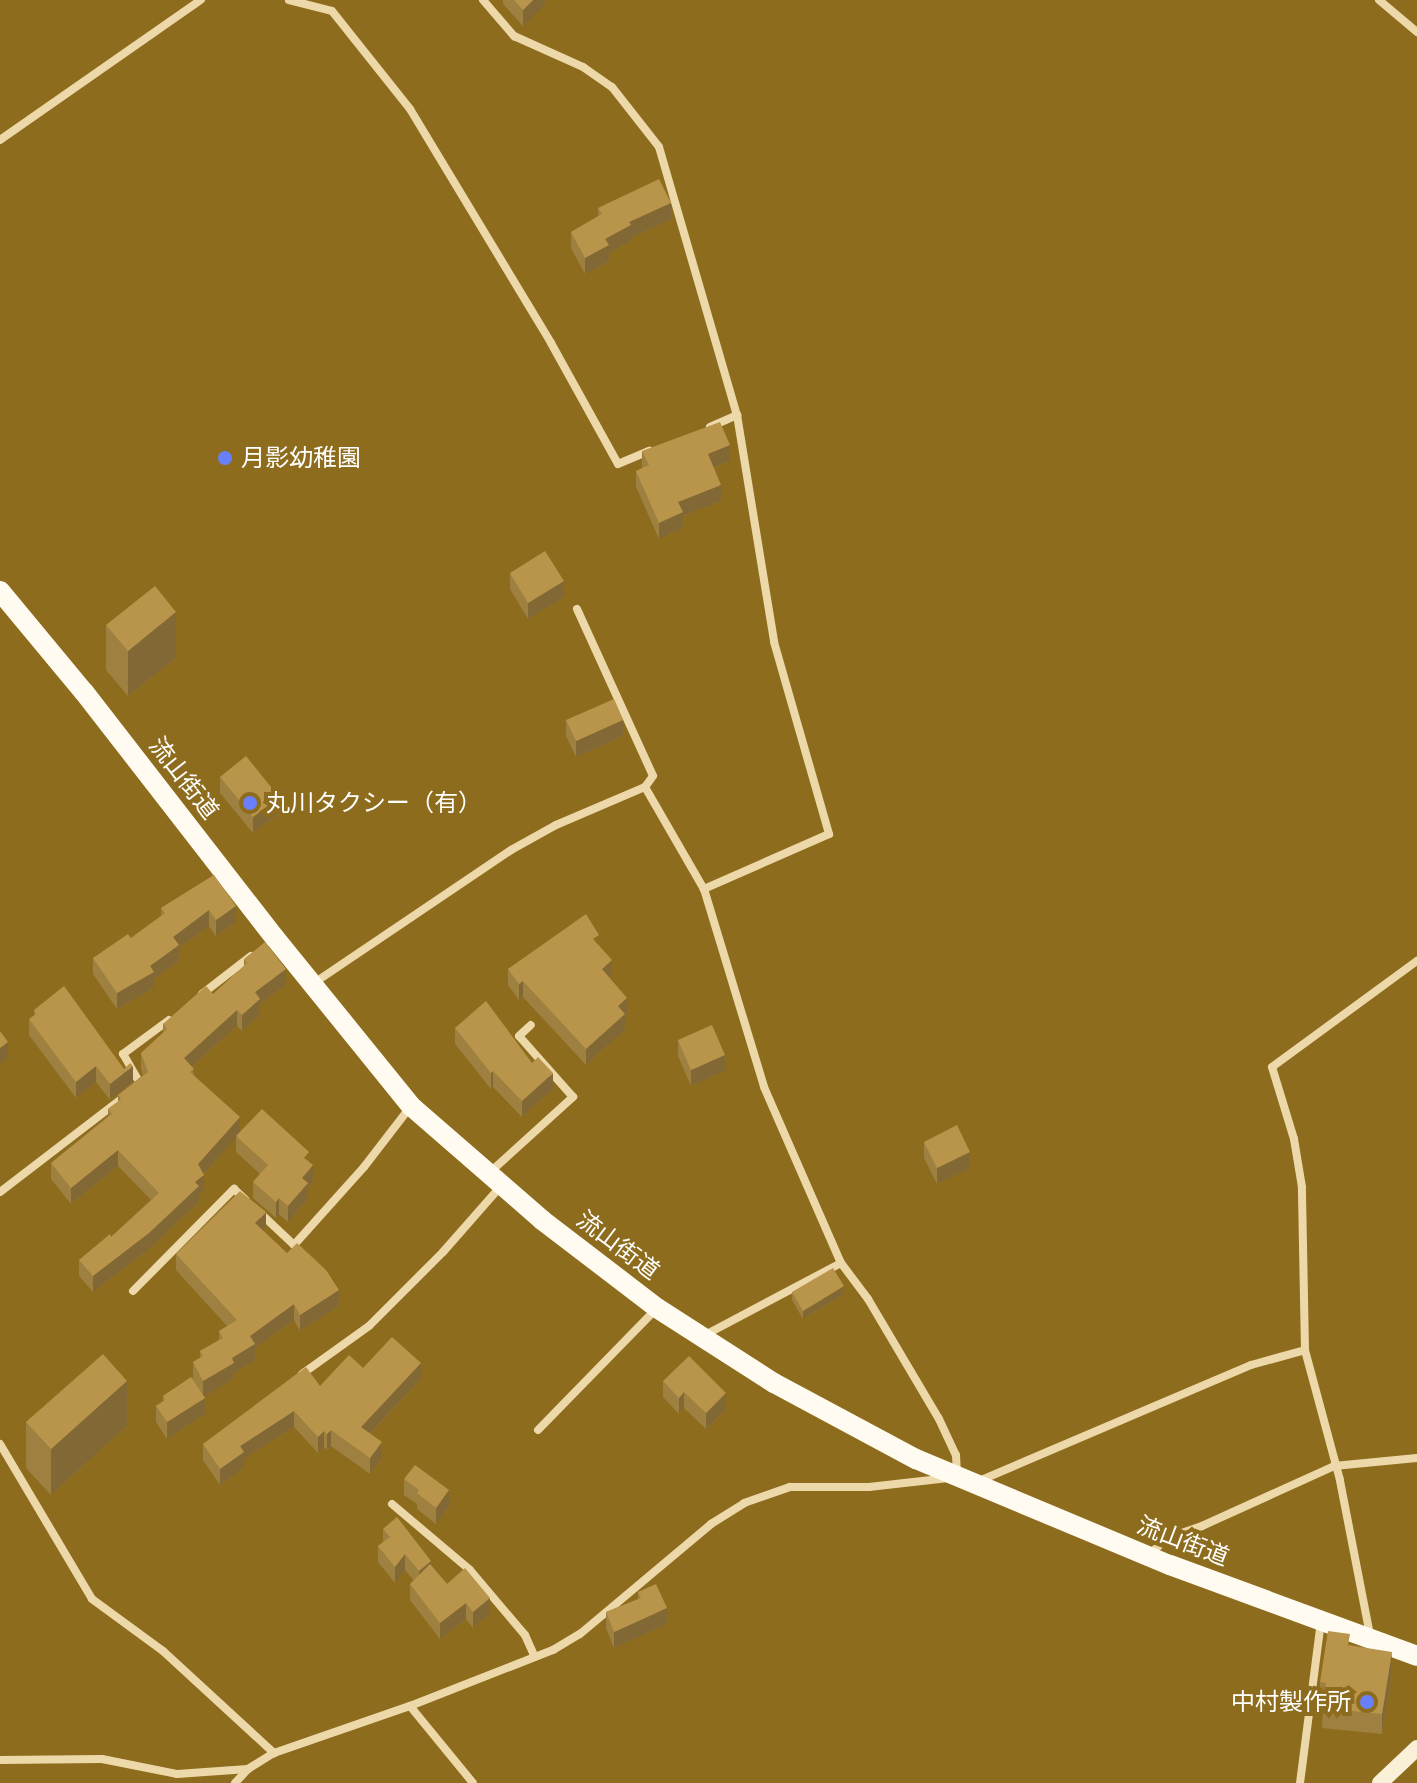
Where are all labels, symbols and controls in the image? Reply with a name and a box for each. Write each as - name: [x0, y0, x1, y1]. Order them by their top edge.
- place label: 月影幼稚園: [241, 444, 361, 472]
- marker: 月影幼稚園: [216, 449, 234, 467]
- street label: 流山街道: [143, 731, 225, 825]
- place label: 丸川タクシー（有）: [266, 789, 482, 817]
- marker: 丸川タクシー（有）: [241, 794, 259, 812]
- street label: 流山街道: [571, 1205, 665, 1285]
- street label: 流山街道: [1133, 1510, 1233, 1572]
- place label: 中村製作所: [1231, 1688, 1351, 1716]
- marker: 中村製作所: [1358, 1693, 1376, 1711]

